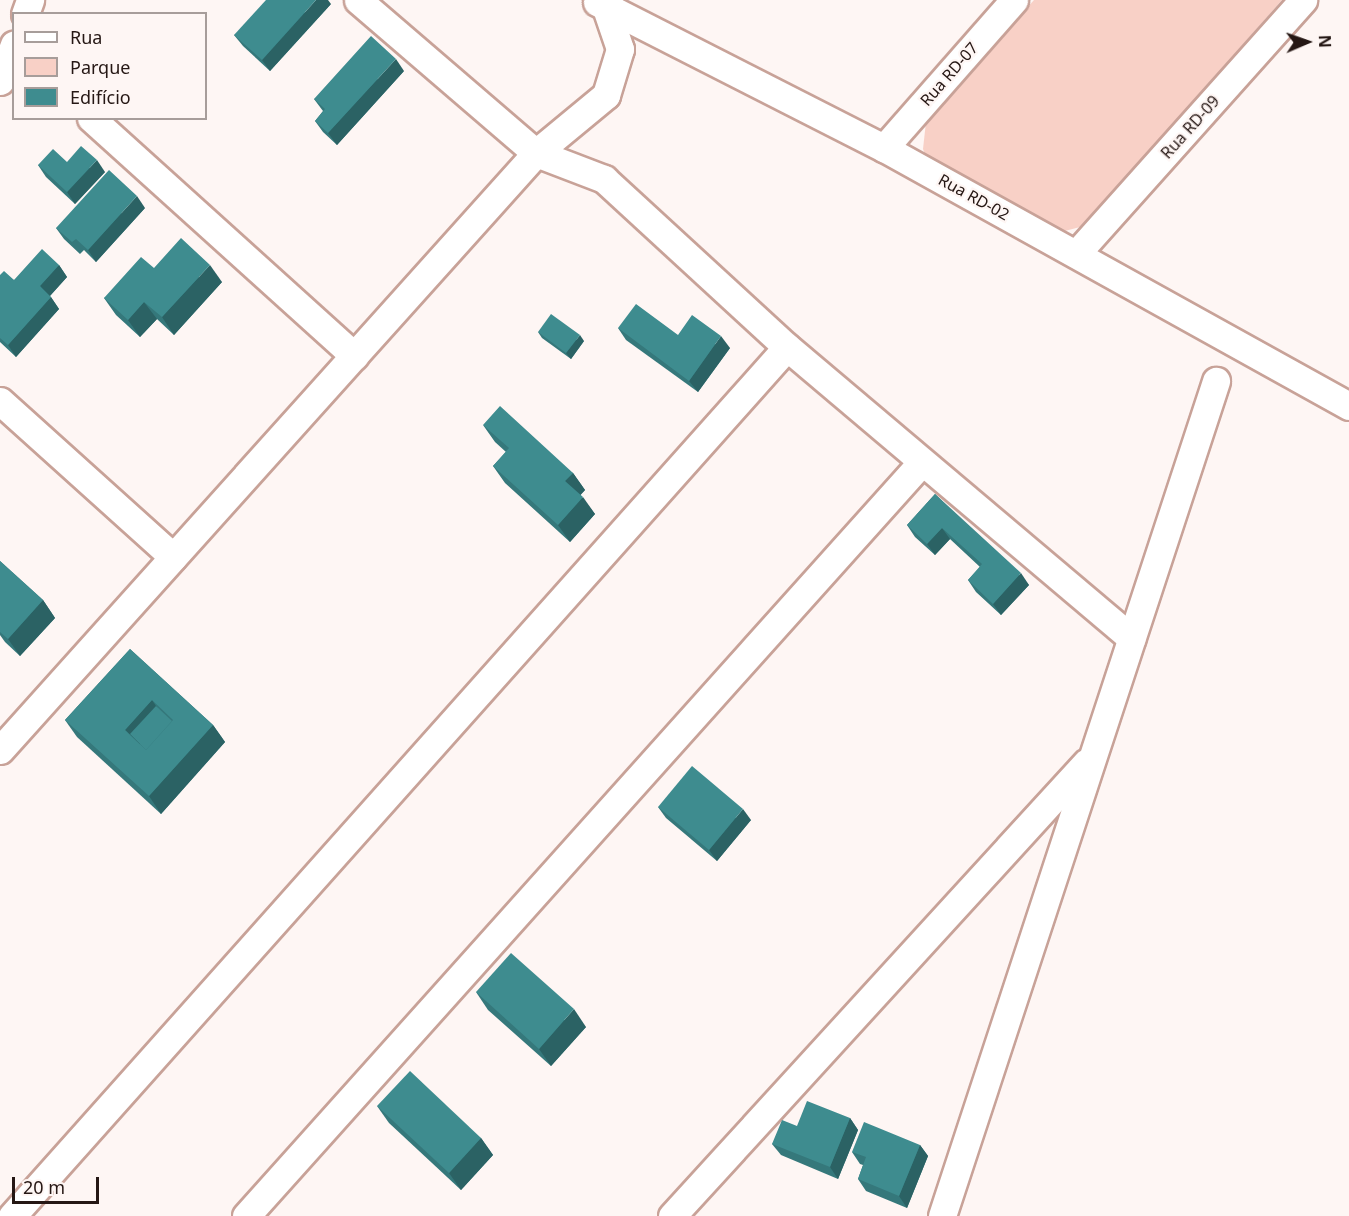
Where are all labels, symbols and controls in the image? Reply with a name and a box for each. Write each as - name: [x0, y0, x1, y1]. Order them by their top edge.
- legend: [12, 12, 207, 120]
- north arrow: [1277, 12, 1337, 72]
- text: Rua: [70, 25, 102, 49]
- text: N: [1314, 34, 1336, 48]
- street label: Rua RD-07: [916, 38, 982, 110]
- text: Parque: [70, 55, 130, 79]
- text: Edifício: [70, 85, 131, 109]
- street label: Rua RD-09: [1157, 92, 1223, 162]
- street label: Rua RD-02: [935, 170, 1013, 224]
- scale bar: [15, 1165, 102, 1203]
- text: 20 m: [23, 1175, 65, 1199]

